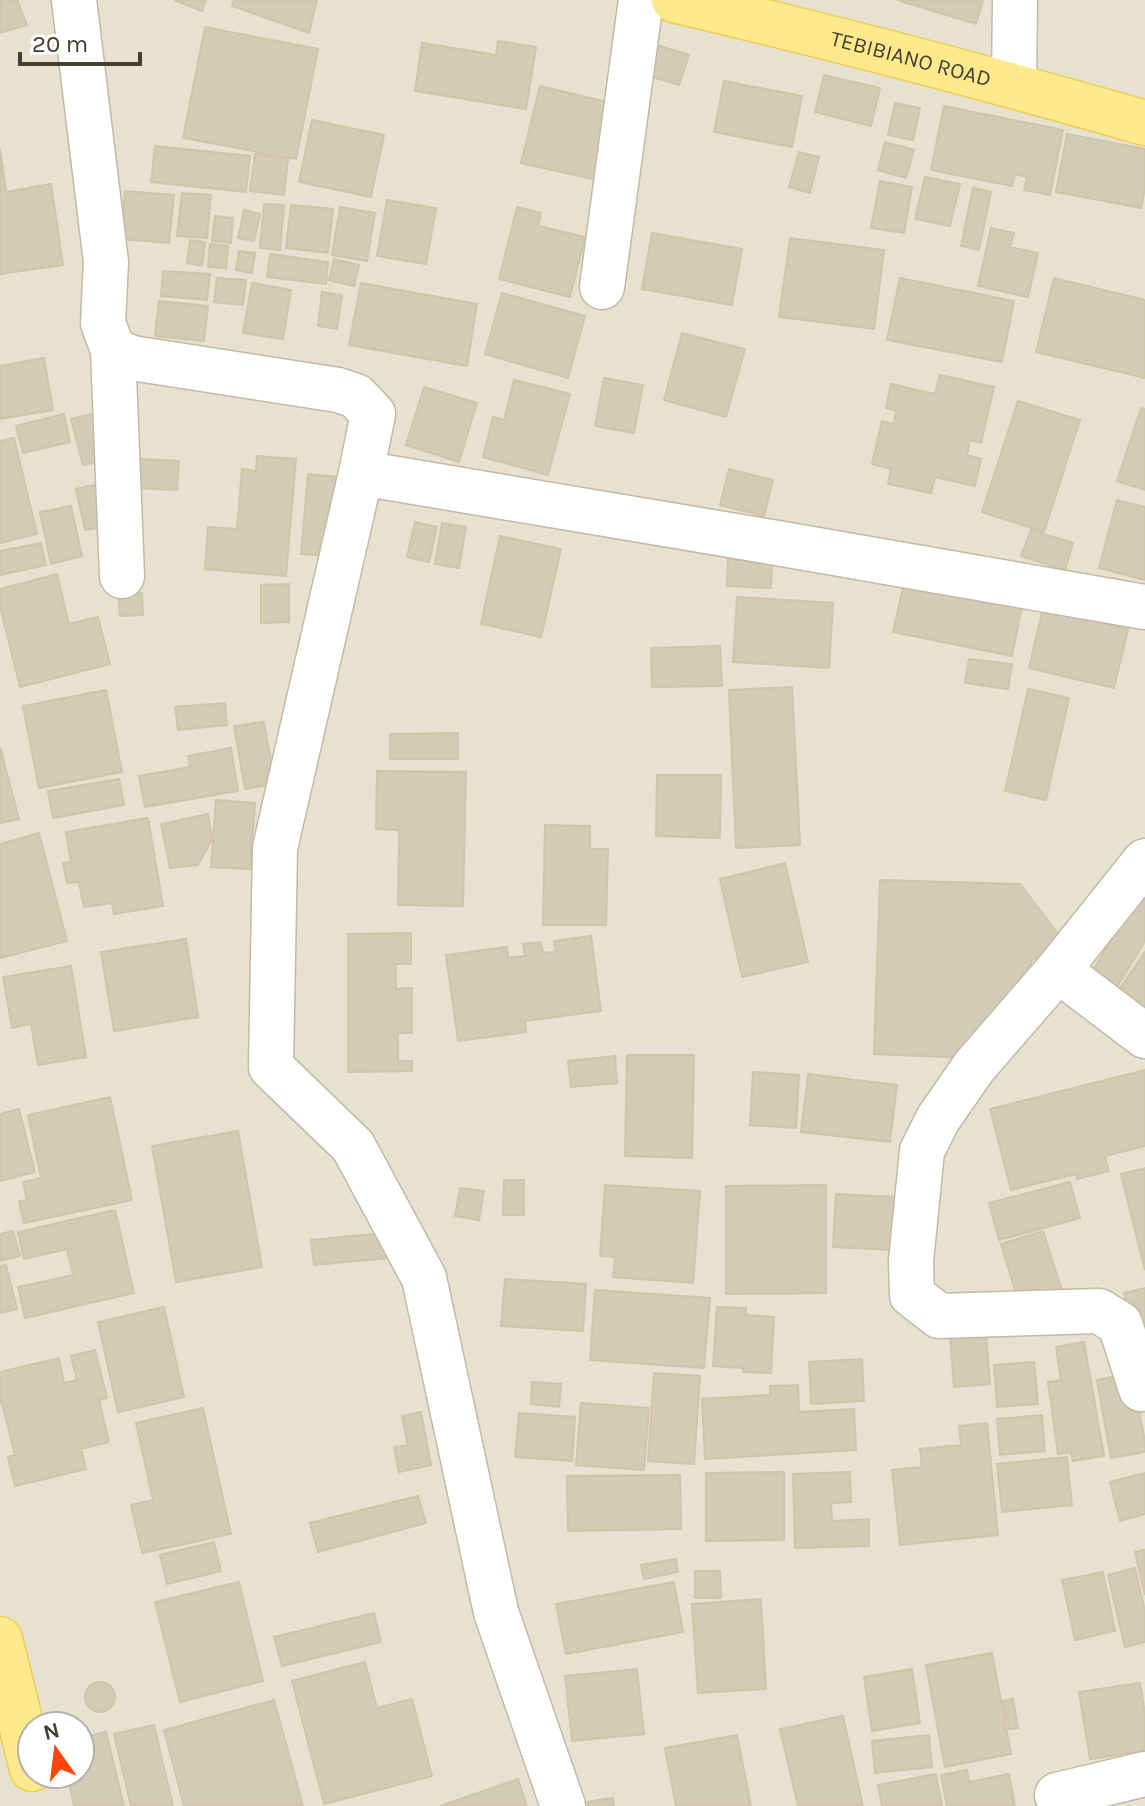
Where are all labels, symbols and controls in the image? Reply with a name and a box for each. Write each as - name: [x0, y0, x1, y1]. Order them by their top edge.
- scale bar: [20, 16, 140, 66]
- street label: TEBIBIANO ROAD: [828, 26, 994, 92]
- text: 20 m: [32, 30, 88, 58]
- north arrow: [16, 1710, 96, 1790]
- text: N: [41, 1717, 62, 1746]

